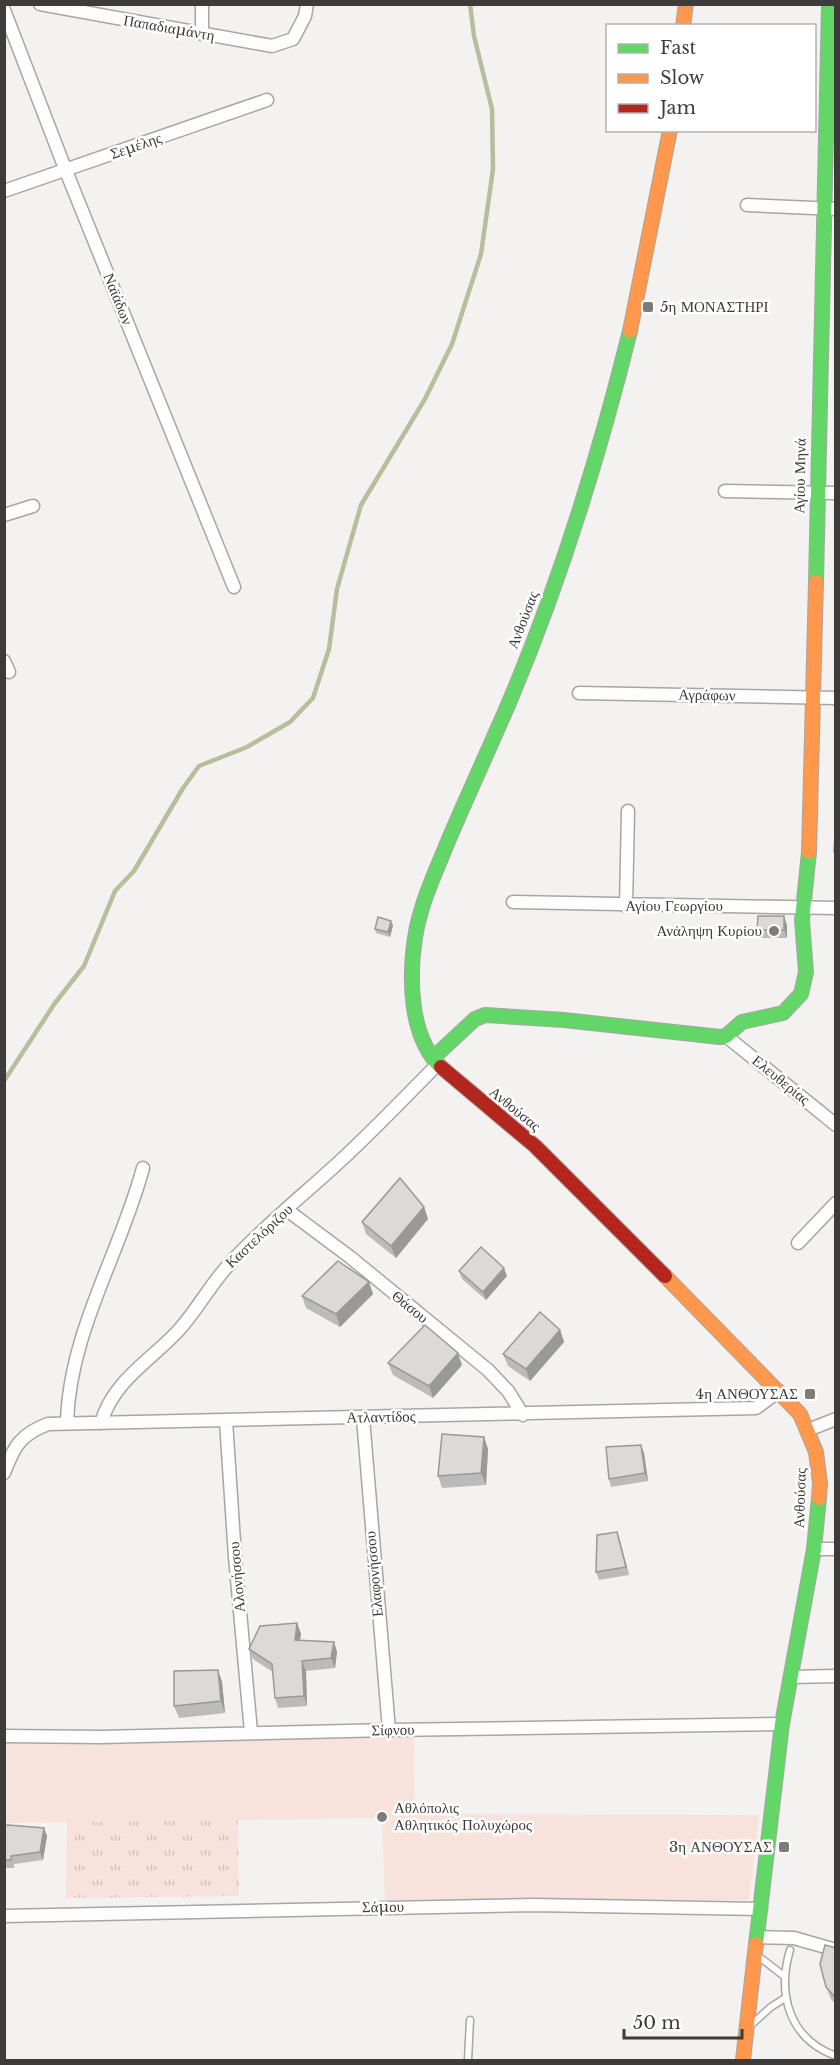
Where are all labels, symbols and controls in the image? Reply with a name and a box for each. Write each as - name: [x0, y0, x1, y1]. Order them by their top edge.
- street label: Παπαδιαμάντη: [122, 10, 216, 45]
- legend: [606, 24, 816, 132]
- text: Fast: [660, 37, 697, 59]
- text: Slow: [660, 67, 705, 89]
- text: Jam: [658, 97, 696, 119]
- street label: Σεμέλης: [108, 128, 164, 163]
- street label: Ναϊάδων: [99, 270, 138, 328]
- place label: 5η ΜΟΝΑΣΤΗΡΙ: [660, 297, 769, 316]
- marker: 5η ΜΟΝΑΣΤΗΡΙ: [641, 300, 655, 314]
- street label: Αγίου Μηνά: [789, 438, 810, 514]
- street label: Ανθούσας: [503, 588, 542, 651]
- street label: Αγράφων: [678, 685, 736, 705]
- street label: Αγίου Γεωργίου: [625, 896, 723, 915]
- place label: Ανάληψη Κυρίου: [656, 921, 762, 940]
- marker: Ανάληψη Κυρίου: [767, 924, 781, 938]
- street label: Ελευθερίας: [749, 1051, 814, 1109]
- street label: Ανθούσας: [486, 1082, 545, 1135]
- street label: Καστελόριζου: [221, 1200, 296, 1272]
- street label: Θάσου: [388, 1286, 433, 1327]
- place label: 4η ΑΝΘΟΥΣΑΣ: [695, 1384, 798, 1403]
- marker: 4η ΑΝΘΟΥΣΑΣ: [803, 1387, 817, 1401]
- street label: Ατλαντίδος: [346, 1406, 416, 1427]
- street label: Ανθούσας: [789, 1467, 810, 1529]
- street label: Ελαφονήσσου: [360, 1530, 387, 1618]
- street label: Αλονήσσου: [224, 1541, 249, 1613]
- street label: Σίφνου: [371, 1720, 415, 1739]
- place label: Αθλόπολις Αθλητικός Πολυχώρος: [394, 1798, 532, 1834]
- marker: Αθλόπολις Αθλητικός Πολυχώρος: [375, 1810, 389, 1824]
- place label: 3η ΑΝΘΟΥΣΑΣ: [669, 1837, 772, 1856]
- marker: 3η ΑΝΘΟΥΣΑΣ: [777, 1840, 791, 1854]
- street label: Σάμου: [362, 1897, 404, 1916]
- scale bar: [624, 2002, 742, 2040]
- text: 50 m: [633, 2012, 681, 2034]

